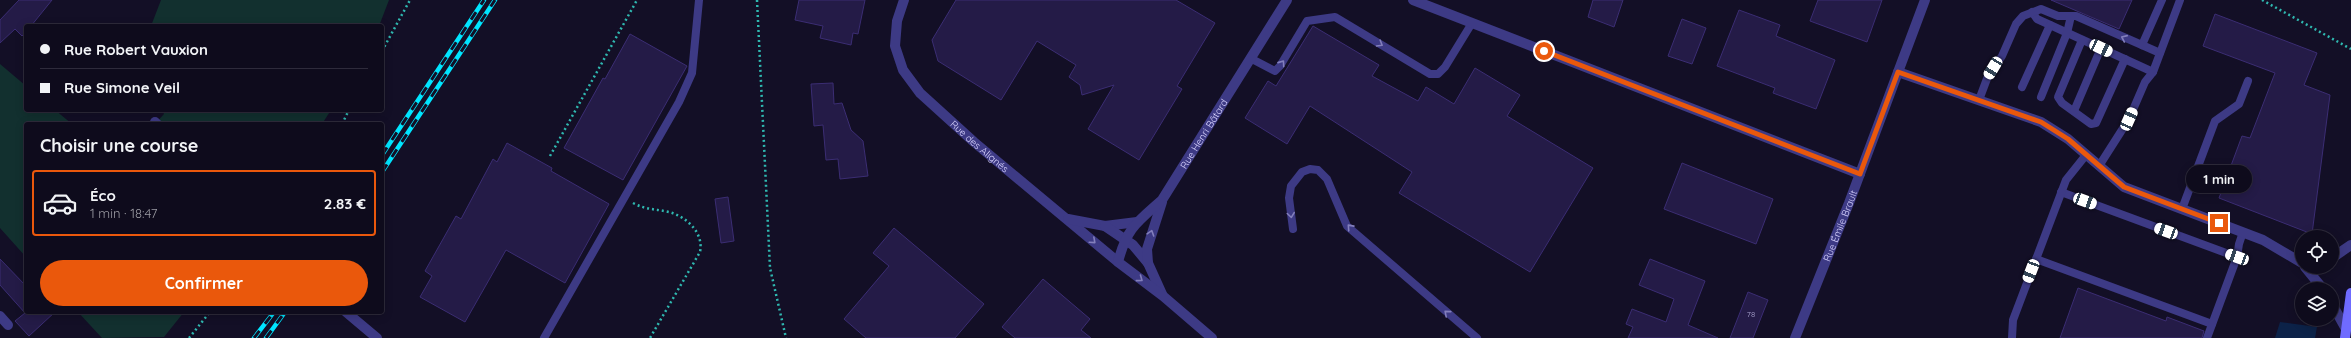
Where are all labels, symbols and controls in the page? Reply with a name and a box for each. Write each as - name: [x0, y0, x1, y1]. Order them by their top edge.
- one-way arrow: [2121, 34, 2128, 42]
- car: [2088, 37, 2114, 59]
- text: Rue Robert Vauxion: [64, 40, 208, 59]
- one-way arrow: [1376, 40, 1383, 47]
- route start: [1535, 42, 1553, 60]
- car: [1982, 55, 2004, 81]
- one-way arrow: [1277, 60, 1285, 67]
- text: Rue Simone Veil: [64, 78, 180, 97]
- street label: Rue Henri Bâtard: [1177, 96, 1230, 171]
- car: [2119, 106, 2139, 132]
- street label: Rue des Alignés: [948, 117, 1012, 175]
- text: Choisir une course: [40, 134, 198, 157]
- callout: 1 min: [2186, 165, 2252, 193]
- text: 1 min: [2203, 171, 2235, 187]
- icon: car: [42, 185, 78, 221]
- text: Éco: [90, 186, 116, 205]
- street label: Rue Émile Brault: [1820, 187, 1860, 263]
- car: [2072, 191, 2098, 211]
- text: 2.83 €: [324, 194, 366, 213]
- text: 1 min · 18:47: [90, 205, 158, 221]
- one-way arrow: [1286, 212, 1295, 218]
- route end: [2210, 214, 2228, 232]
- car: [2153, 221, 2179, 241]
- one-way arrow: [1347, 224, 1354, 232]
- one-way arrow: [1146, 230, 1155, 237]
- map controls: [2295, 230, 2339, 326]
- button: locate: [2295, 230, 2339, 274]
- one-way arrow: [1088, 236, 1096, 244]
- car: [2224, 247, 2250, 267]
- car: [2021, 258, 2041, 284]
- button: Confirmer: [40, 260, 368, 306]
- one-way arrow: [1136, 274, 1143, 281]
- button: layers: [2295, 282, 2339, 326]
- house number: 78: [1747, 309, 1755, 319]
- one-way arrow: [1445, 310, 1452, 317]

